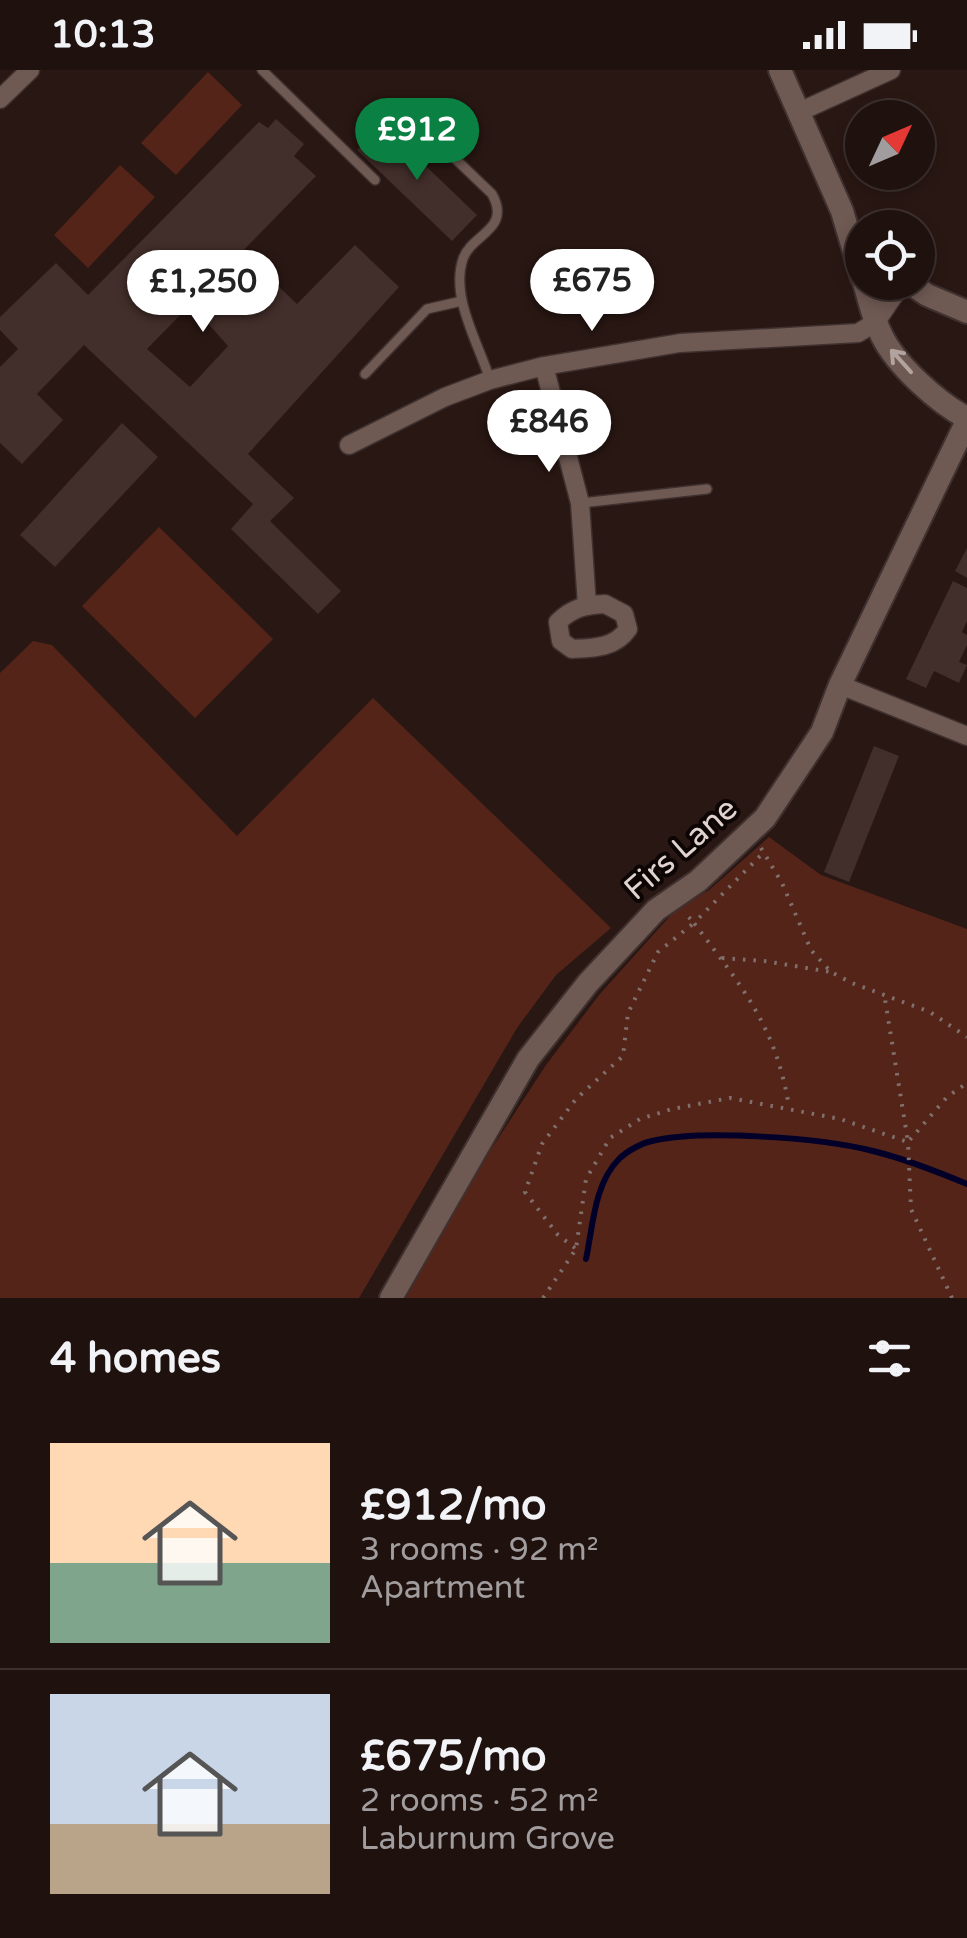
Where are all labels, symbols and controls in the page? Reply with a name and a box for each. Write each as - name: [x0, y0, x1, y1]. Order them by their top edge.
- text: 10:13: [50, 12, 155, 58]
- pin: £912: [358, 98, 476, 183]
- north arrow: [845, 100, 935, 190]
- map controls: [845, 100, 935, 300]
- text: £912: [377, 111, 457, 149]
- button: locate: [845, 210, 935, 300]
- pin: £675: [533, 249, 651, 334]
- pin: £1,250: [122, 250, 284, 335]
- text: £675: [552, 262, 632, 300]
- text: £1,250: [149, 263, 257, 301]
- one-way arrow: [890, 349, 913, 374]
- pin: £846: [490, 390, 608, 475]
- text: £846: [509, 403, 589, 441]
- street label: Firs Lane: [617, 790, 745, 908]
- icon: filters: [862, 1331, 917, 1386]
- text: 4 homes: [50, 1333, 221, 1384]
- text: £912/mo: [360, 1480, 547, 1531]
- icon: home: [130, 1483, 250, 1603]
- text: 3 rooms · 92 m²: [360, 1531, 599, 1569]
- text: Apartment: [360, 1569, 525, 1607]
- text: £675/mo: [360, 1731, 547, 1782]
- icon: home: [130, 1734, 250, 1854]
- text: 2 rooms · 52 m²: [360, 1782, 599, 1820]
- text: Laburnum Grove: [360, 1820, 615, 1858]

